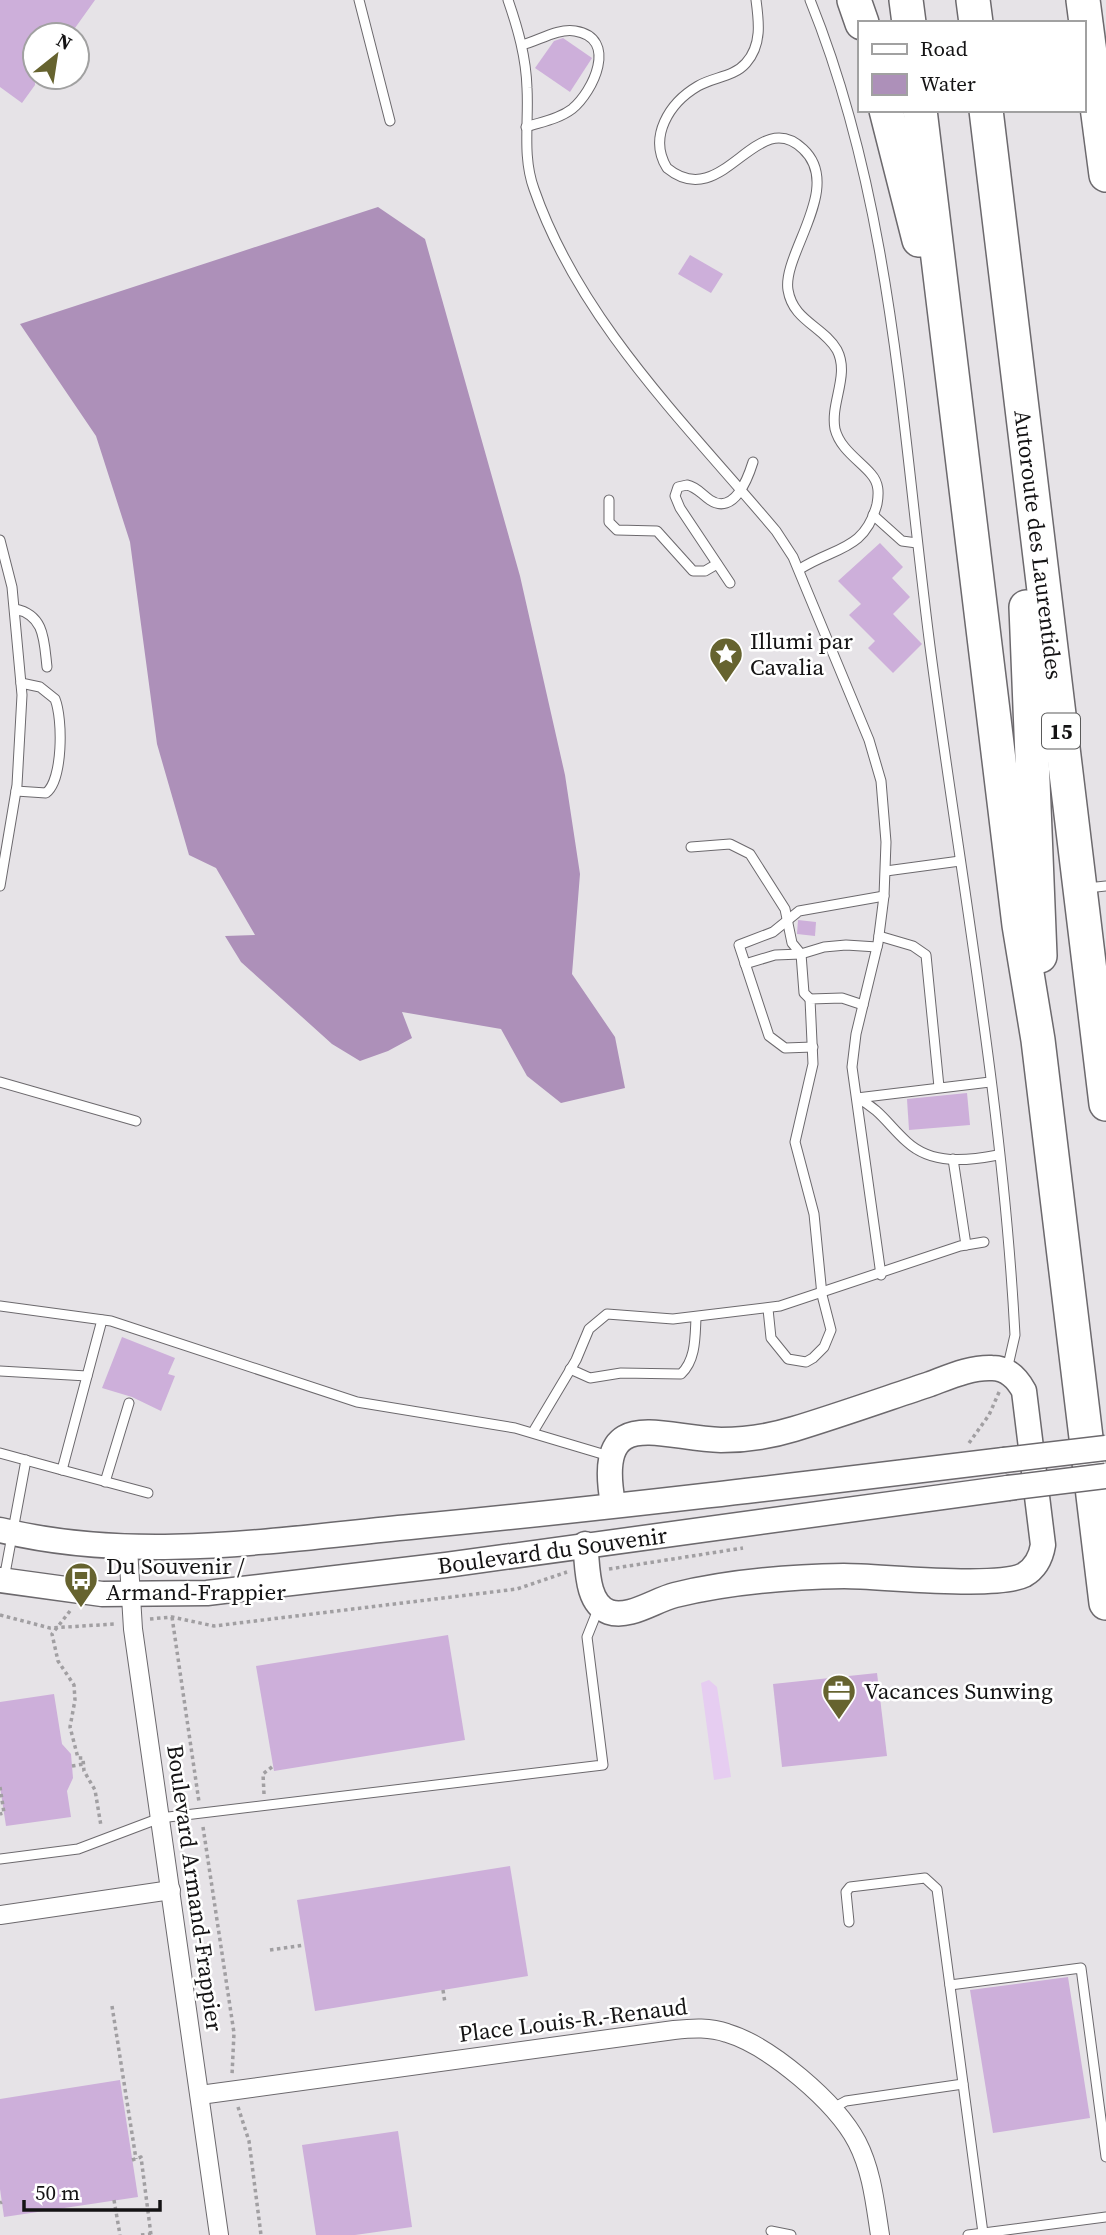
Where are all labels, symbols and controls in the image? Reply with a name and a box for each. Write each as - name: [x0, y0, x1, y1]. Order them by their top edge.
- north arrow: [21, 21, 91, 91]
- legend: [858, 21, 1085, 112]
- text: N: [52, 27, 77, 56]
- text: Road: [920, 34, 968, 63]
- text: Water: [920, 69, 976, 98]
- street label: Autoroute des Laurentides: [1006, 408, 1071, 682]
- place label: Illumi par Cavalia: [750, 625, 853, 683]
- place icon: Illumi par Cavalia: [707, 635, 745, 684]
- road number: 15: [1042, 714, 1080, 748]
- street label: Boulevard du Souvenir: [436, 1519, 670, 1582]
- place label: Du Souvenir / Armand-Frappier: [106, 1550, 286, 1608]
- bus stop icon: Du Souvenir / Armand-Frappier: [62, 1560, 100, 1609]
- office icon: Vacances Sunwing: [820, 1672, 858, 1721]
- place label: Vacances Sunwing: [864, 1675, 1053, 1707]
- street label: Boulevard Armand-Frappier: [159, 1743, 231, 2034]
- street label: Place Louis-R.-Renaud: [457, 1990, 689, 2050]
- scale bar: [24, 2168, 161, 2212]
- text: 50 m: [35, 2178, 80, 2207]

